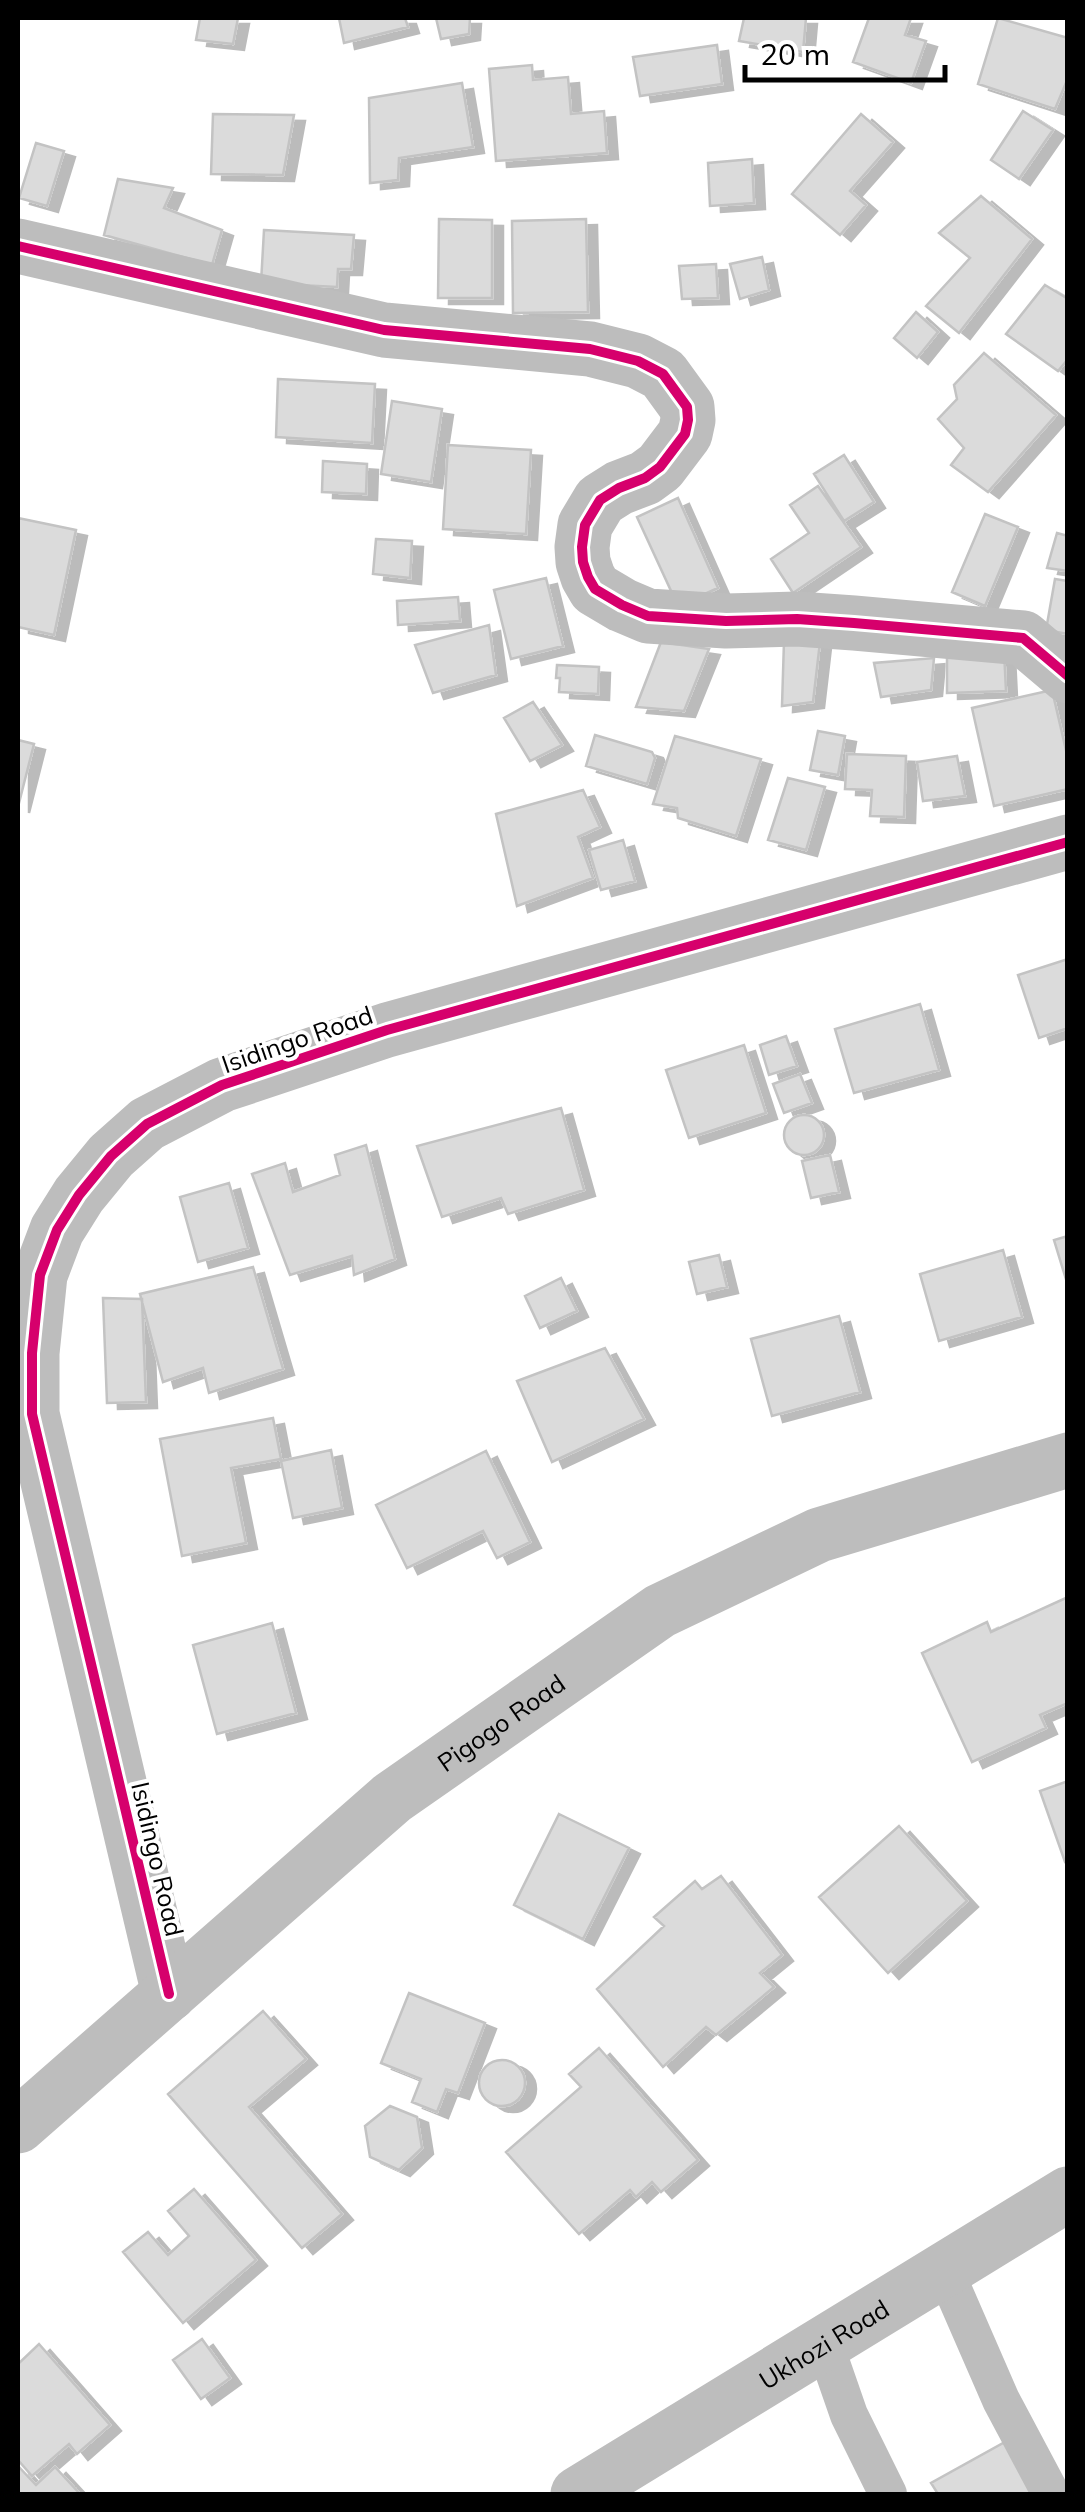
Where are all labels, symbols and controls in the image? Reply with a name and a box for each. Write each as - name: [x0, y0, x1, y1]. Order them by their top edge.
- scale bar: [745, 20, 945, 82]
- text: 20 m: [760, 35, 830, 73]
- street label: Isidingo Road: [217, 999, 377, 1079]
- street label: Pigogo Road: [431, 1667, 571, 1777]
- street label: Isidingo Road: [125, 1779, 191, 1939]
- street label: Ukhozi Road: [753, 2292, 894, 2395]

